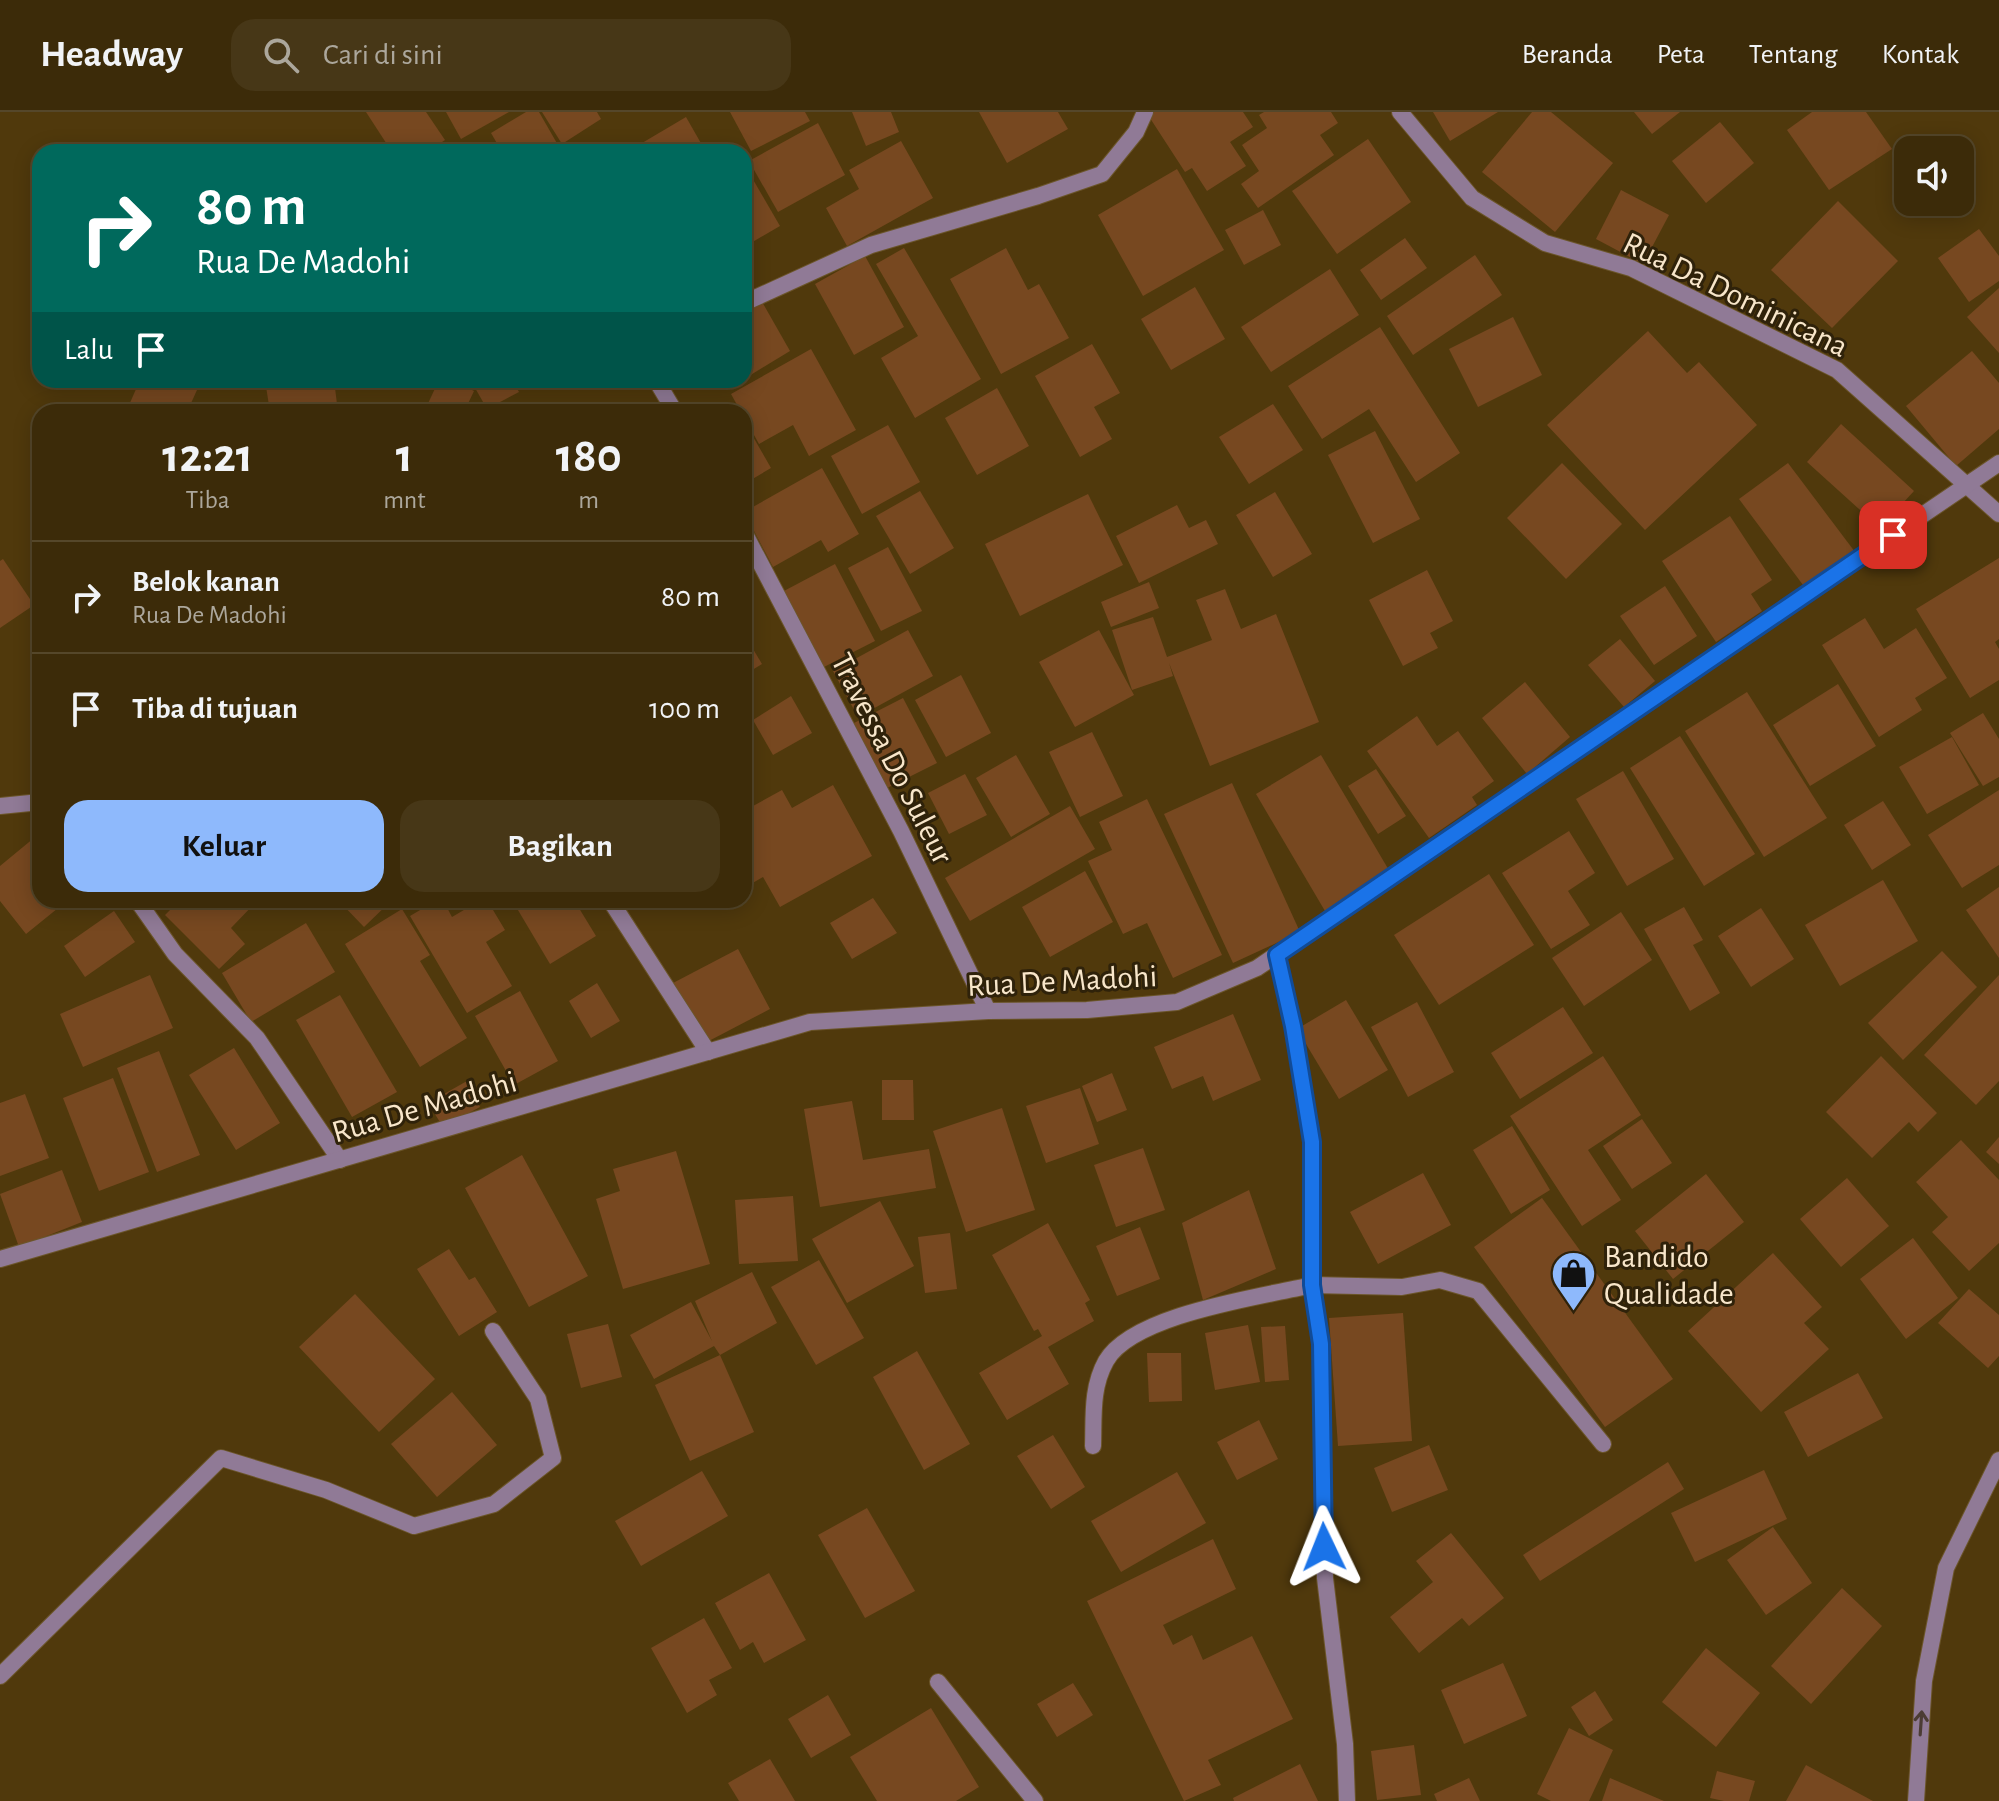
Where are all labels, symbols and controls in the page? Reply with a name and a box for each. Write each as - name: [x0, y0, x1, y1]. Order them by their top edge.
- search box: [231, 19, 791, 91]
- icon: search: [259, 33, 303, 77]
- text: Headway: [40, 36, 183, 74]
- text: Cari di sini: [323, 40, 443, 70]
- text: Beranda: [1522, 41, 1613, 69]
- text: Peta: [1657, 41, 1705, 69]
- text: Tentang: [1749, 41, 1838, 69]
- text: Kontak: [1882, 41, 1959, 69]
- map controls: [1894, 136, 1974, 216]
- button: sound: [1894, 136, 1974, 216]
- icon: right: [64, 176, 168, 280]
- text: 80 m: [196, 179, 306, 235]
- street label: Rua Da Dominicana: [1618, 227, 1853, 363]
- text: Rua De Madohi: [196, 244, 410, 280]
- icon: arrive: [129, 328, 173, 372]
- text: Lalu: [64, 335, 113, 365]
- text: 12:21: [162, 433, 253, 481]
- text: 1: [396, 433, 413, 481]
- text: 180: [556, 433, 622, 481]
- text: Tiba: [185, 487, 230, 513]
- text: mnt: [383, 487, 426, 513]
- text: m: [578, 487, 599, 513]
- pin: [1859, 501, 1927, 569]
- icon: arrive: [1871, 513, 1915, 557]
- text: Belok kanan: [132, 567, 280, 597]
- icon: right: [64, 575, 108, 619]
- text: 80 m: [661, 582, 720, 612]
- text: Rua De Madohi: [132, 602, 287, 628]
- street label: Travessa Do Suleur: [825, 648, 959, 870]
- icon: arrive: [64, 687, 108, 731]
- text: Tiba di tujuan: [132, 694, 298, 724]
- text: 100 m: [649, 694, 720, 724]
- button: Keluar: [64, 800, 384, 892]
- button: Bagikan: [400, 800, 720, 892]
- street label: Rua De Madohi: [966, 960, 1158, 1002]
- street label: Rua De Madohi: [328, 1065, 520, 1149]
- place label: Bandido Qualidade: [1604, 1241, 1734, 1310]
- shop icon: Bandido Qualidade: [1549, 1250, 1597, 1313]
- position arrow: [1282, 1505, 1366, 1589]
- one-way arrow: [1914, 1710, 1929, 1737]

